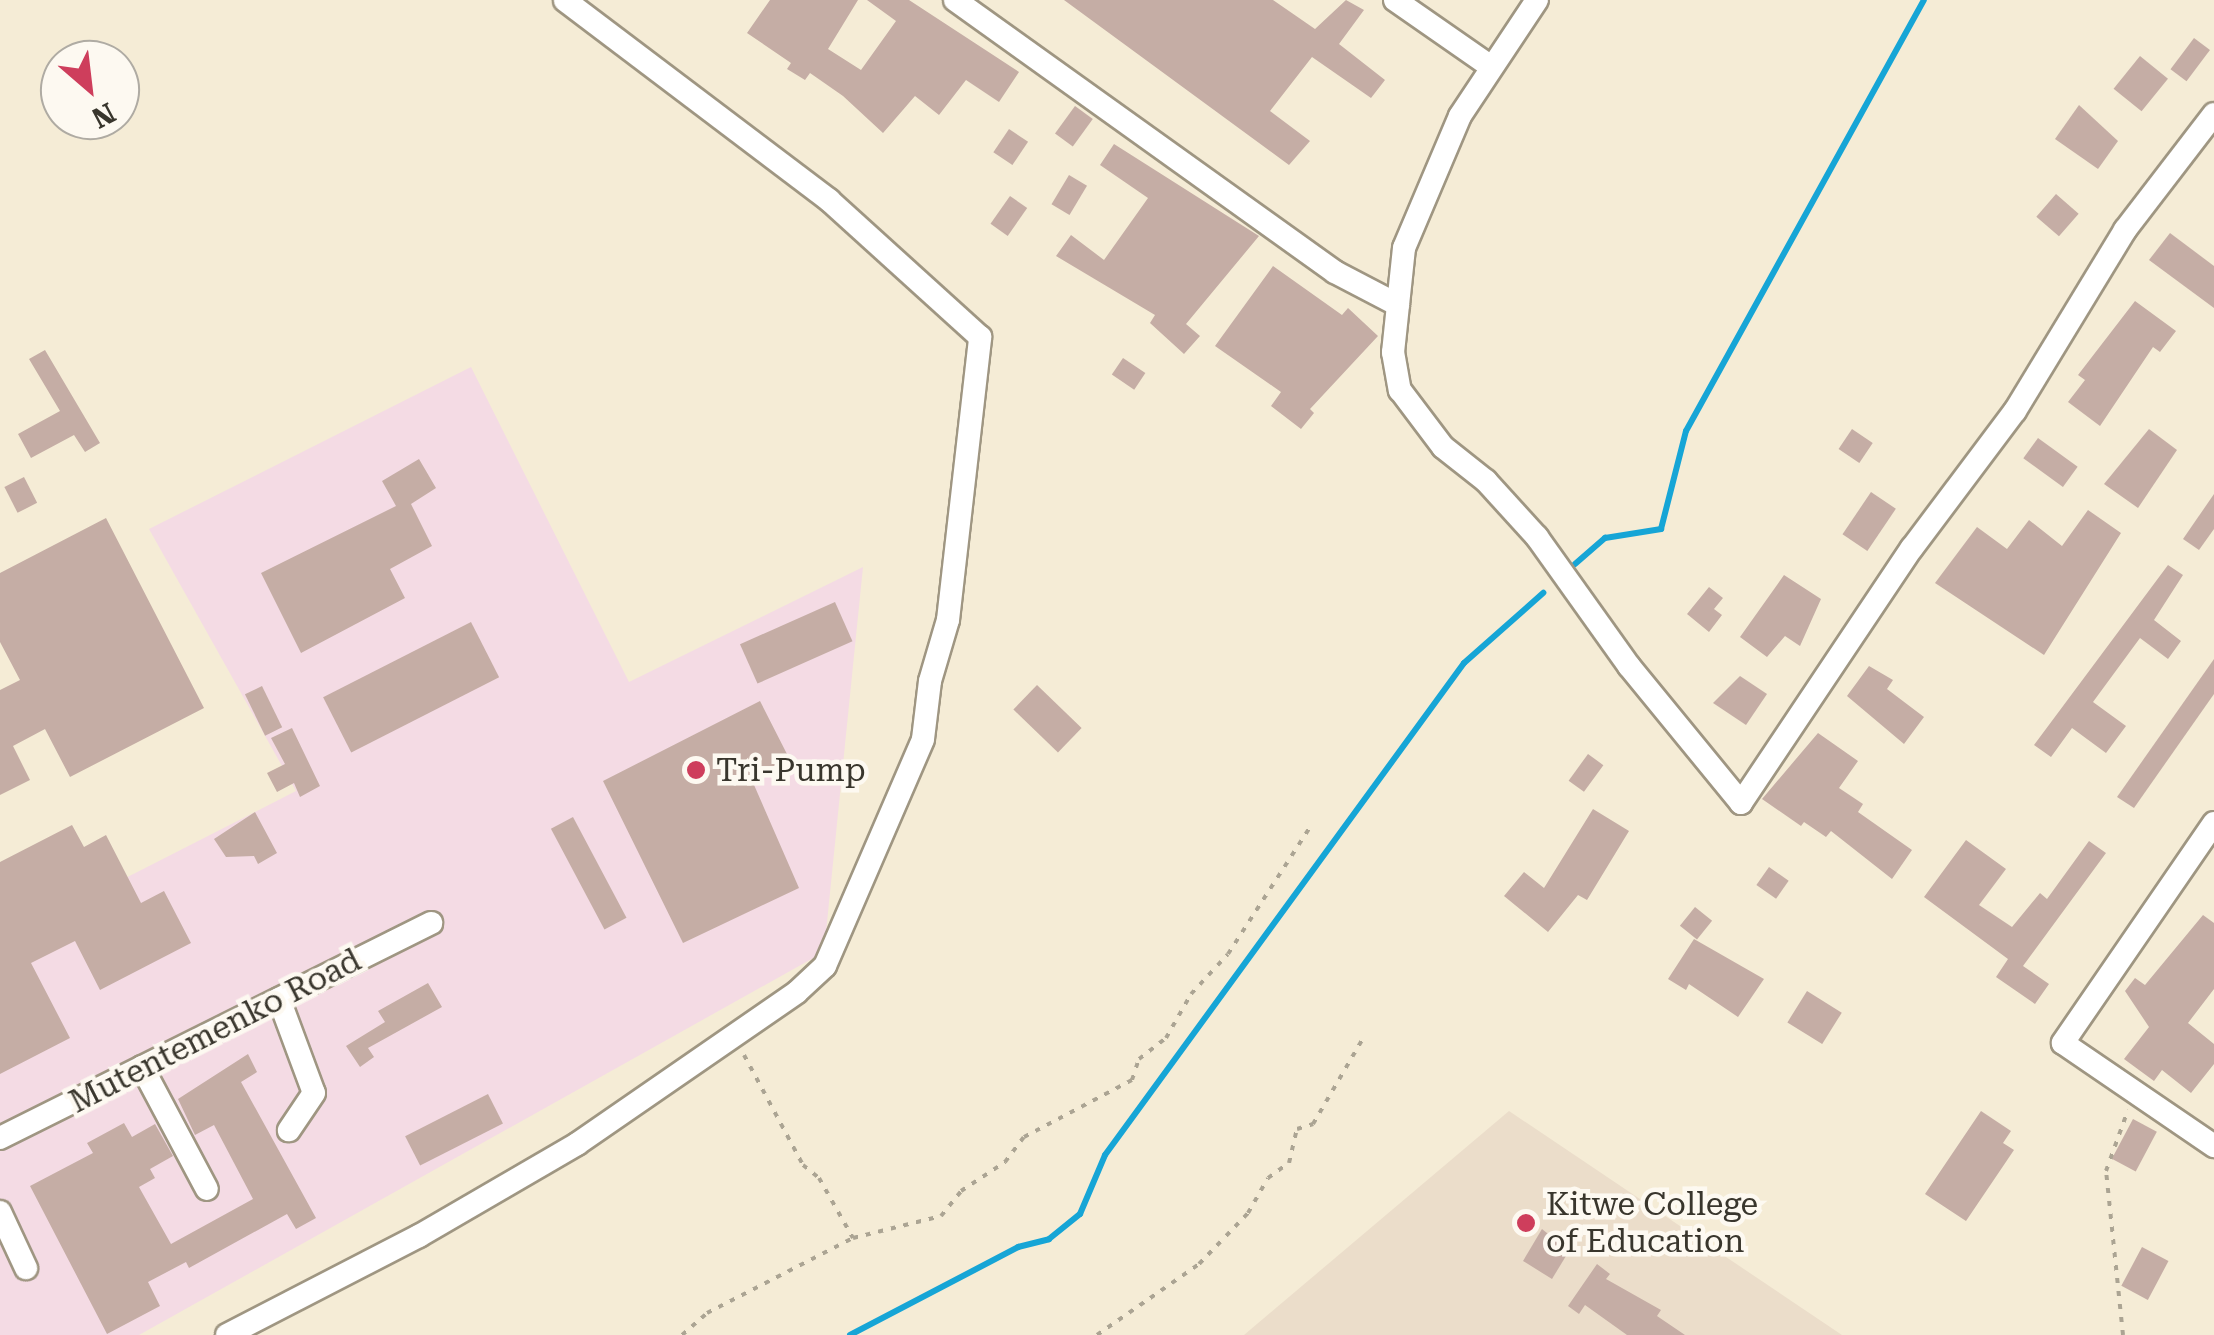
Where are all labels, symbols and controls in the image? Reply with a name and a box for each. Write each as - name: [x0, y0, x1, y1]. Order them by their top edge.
- north arrow: [40, 40, 140, 140]
- text: N: [86, 96, 121, 135]
- place label: Tri-Pump: [716, 751, 866, 789]
- marker: Tri-Pump: [685, 759, 707, 781]
- street label: Mutentemenko Road: [63, 941, 367, 1121]
- place label: Kitwe College of Education: [1546, 1186, 1758, 1261]
- marker: Kitwe College of Education: [1515, 1212, 1537, 1234]

